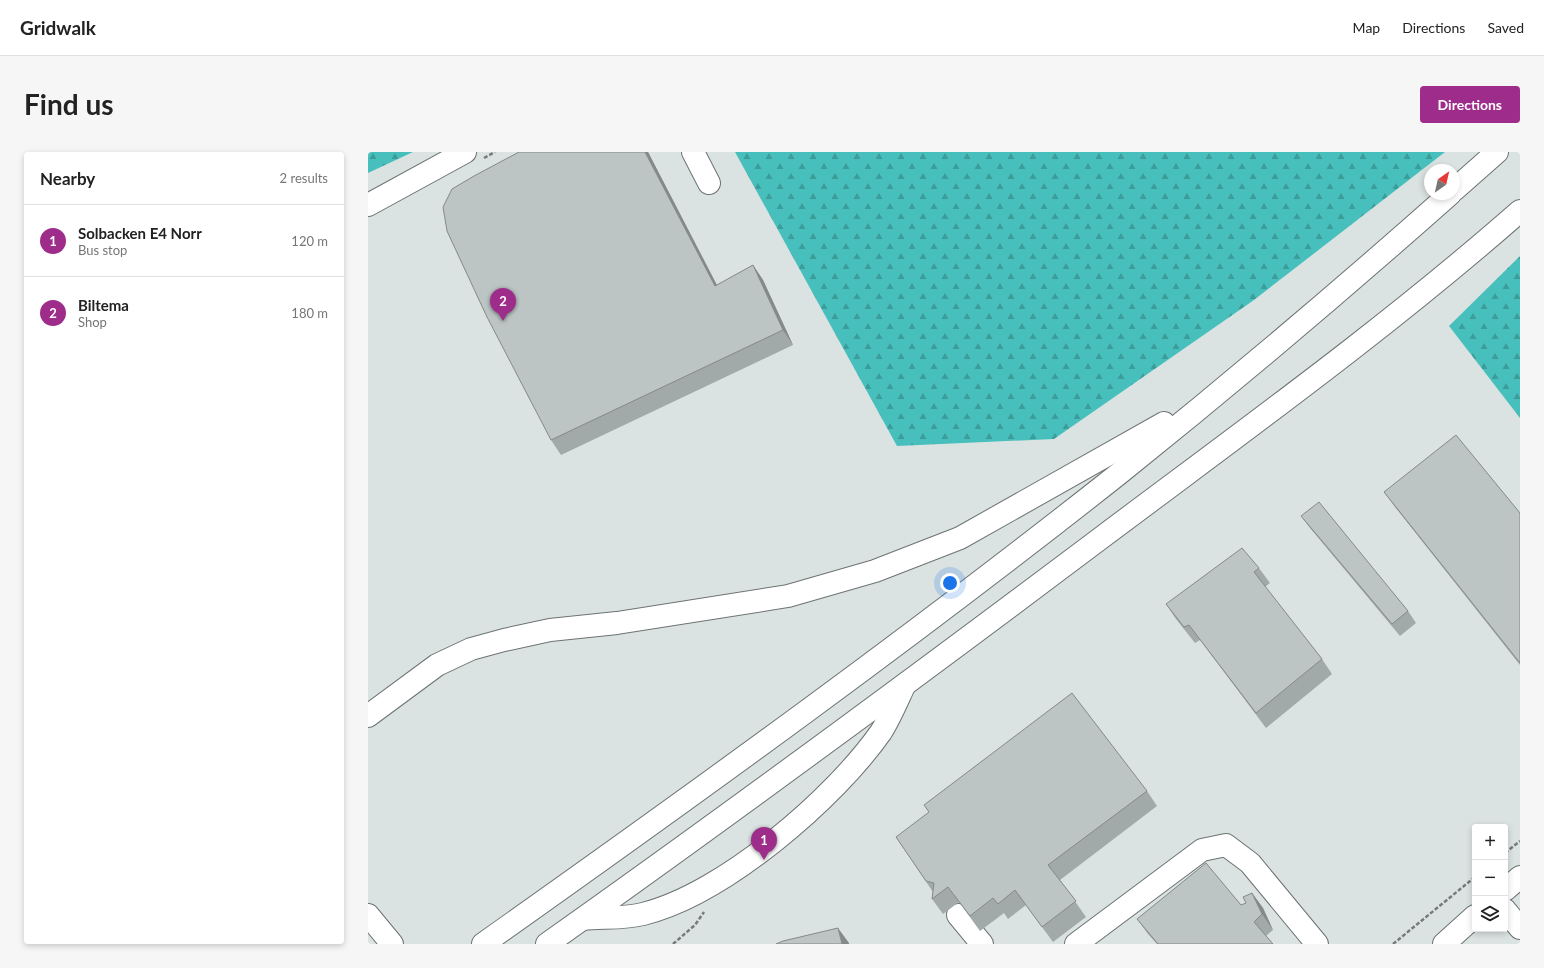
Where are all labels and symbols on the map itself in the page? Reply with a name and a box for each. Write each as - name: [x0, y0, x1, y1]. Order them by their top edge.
- north arrow: [1424, 164, 1460, 200]
- pin: 2: [490, 288, 516, 321]
- your location: [940, 573, 960, 593]
- pin: 1: [751, 827, 777, 860]

